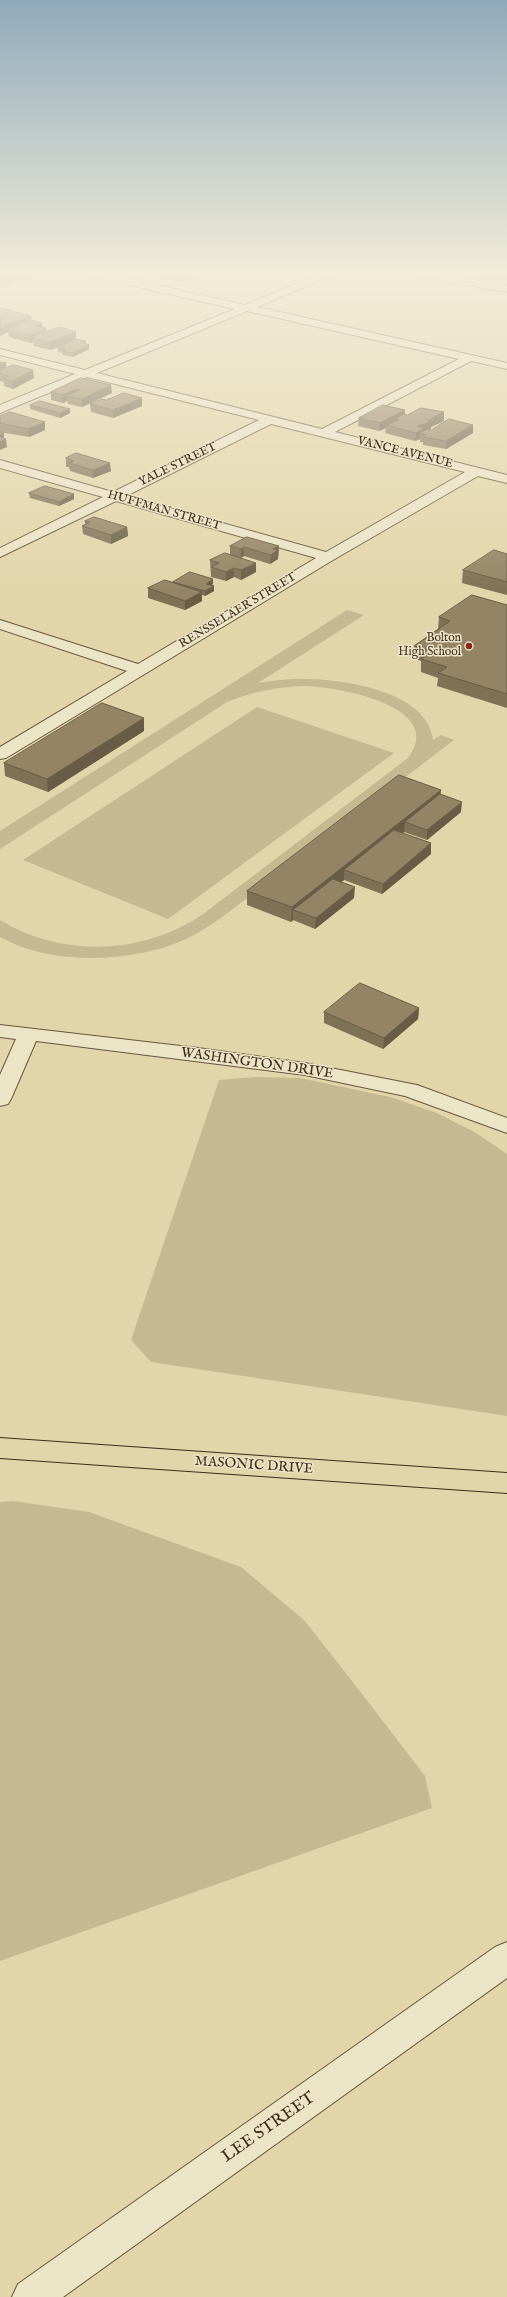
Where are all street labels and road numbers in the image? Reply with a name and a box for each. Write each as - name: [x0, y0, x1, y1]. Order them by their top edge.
- street label: VANCE AVENUE: [356, 434, 454, 472]
- street label: YALE STREET: [137, 440, 219, 490]
- street label: HUFFMAN STREET: [106, 488, 222, 534]
- street label: RENSSELAER STREET: [177, 570, 299, 652]
- street label: WASHINGTON DRIVE: [180, 1045, 334, 1083]
- street label: MASONIC DRIVE: [194, 1453, 314, 1479]
- street label: LEE STREET: [218, 2088, 320, 2168]

